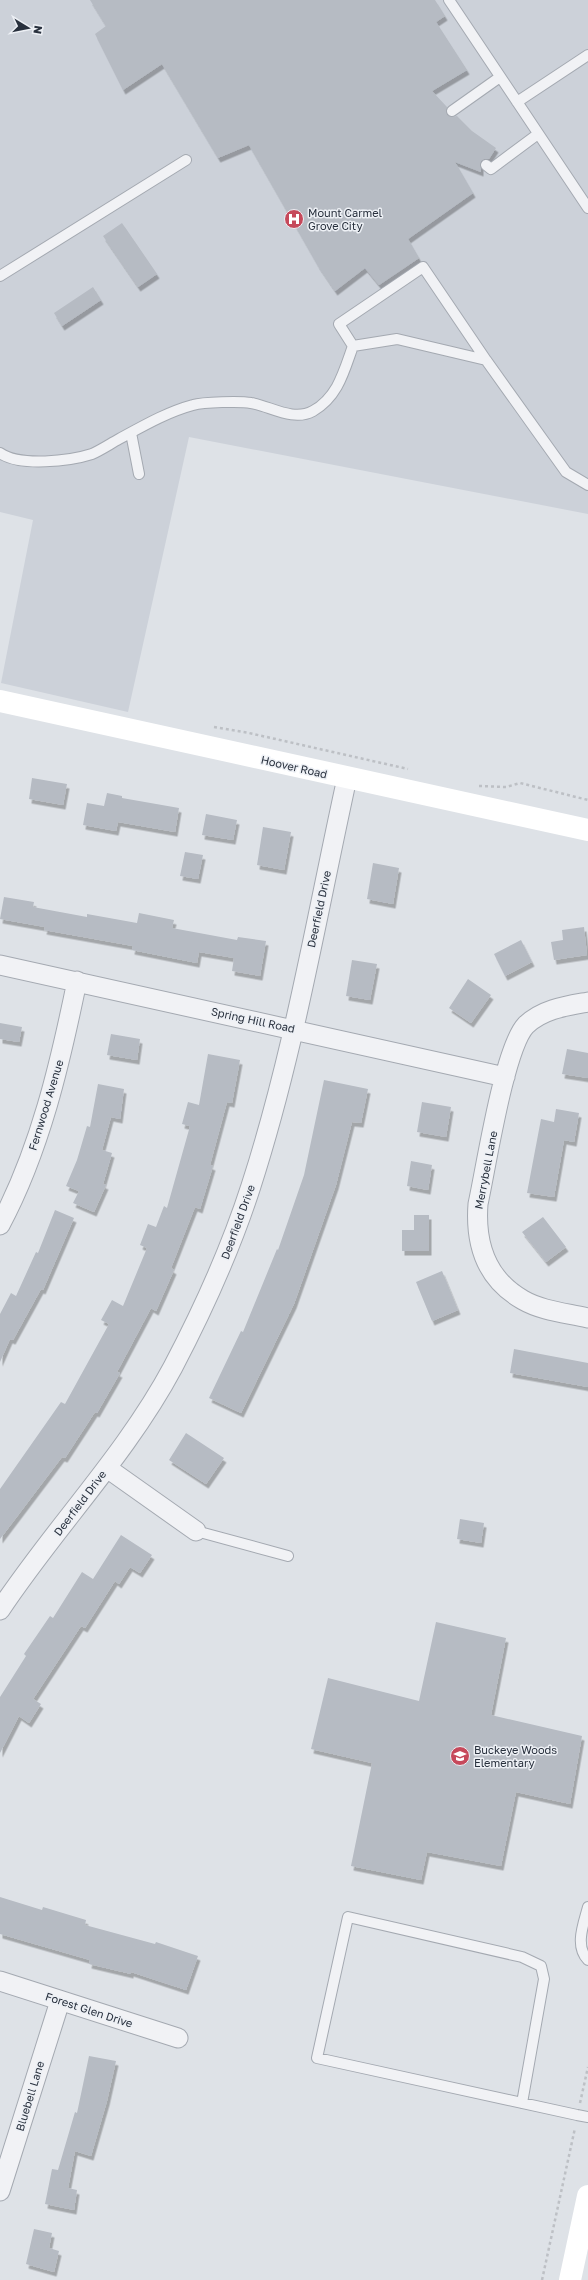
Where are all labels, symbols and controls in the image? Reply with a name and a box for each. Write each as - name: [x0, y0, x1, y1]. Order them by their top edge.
- north arrow: [8, 8, 48, 48]
- text: N: [31, 25, 45, 35]
- place label: Mount Carmel Grove City: [308, 206, 383, 232]
- hospital icon: Mount Carmel Grove City: [283, 208, 305, 230]
- street label: Hoover Road: [260, 753, 329, 780]
- street label: Deerfield Drive: [304, 869, 333, 949]
- street label: Spring Hill Road: [210, 1004, 296, 1035]
- street label: Fernwood Avenue: [26, 1058, 65, 1152]
- street label: Merrybell Lane: [472, 1130, 499, 1210]
- street label: Deerfield Drive: [218, 1183, 257, 1261]
- street label: Deerfield Drive: [51, 1467, 108, 1538]
- place label: Buckeye Woods Elementary: [474, 1743, 557, 1769]
- school or university icon: Buckeye Woods Elementary: [449, 1745, 471, 1767]
- street label: Forest Glen Drive: [44, 1989, 134, 2030]
- street label: Bluebell Lane: [13, 2059, 46, 2132]

